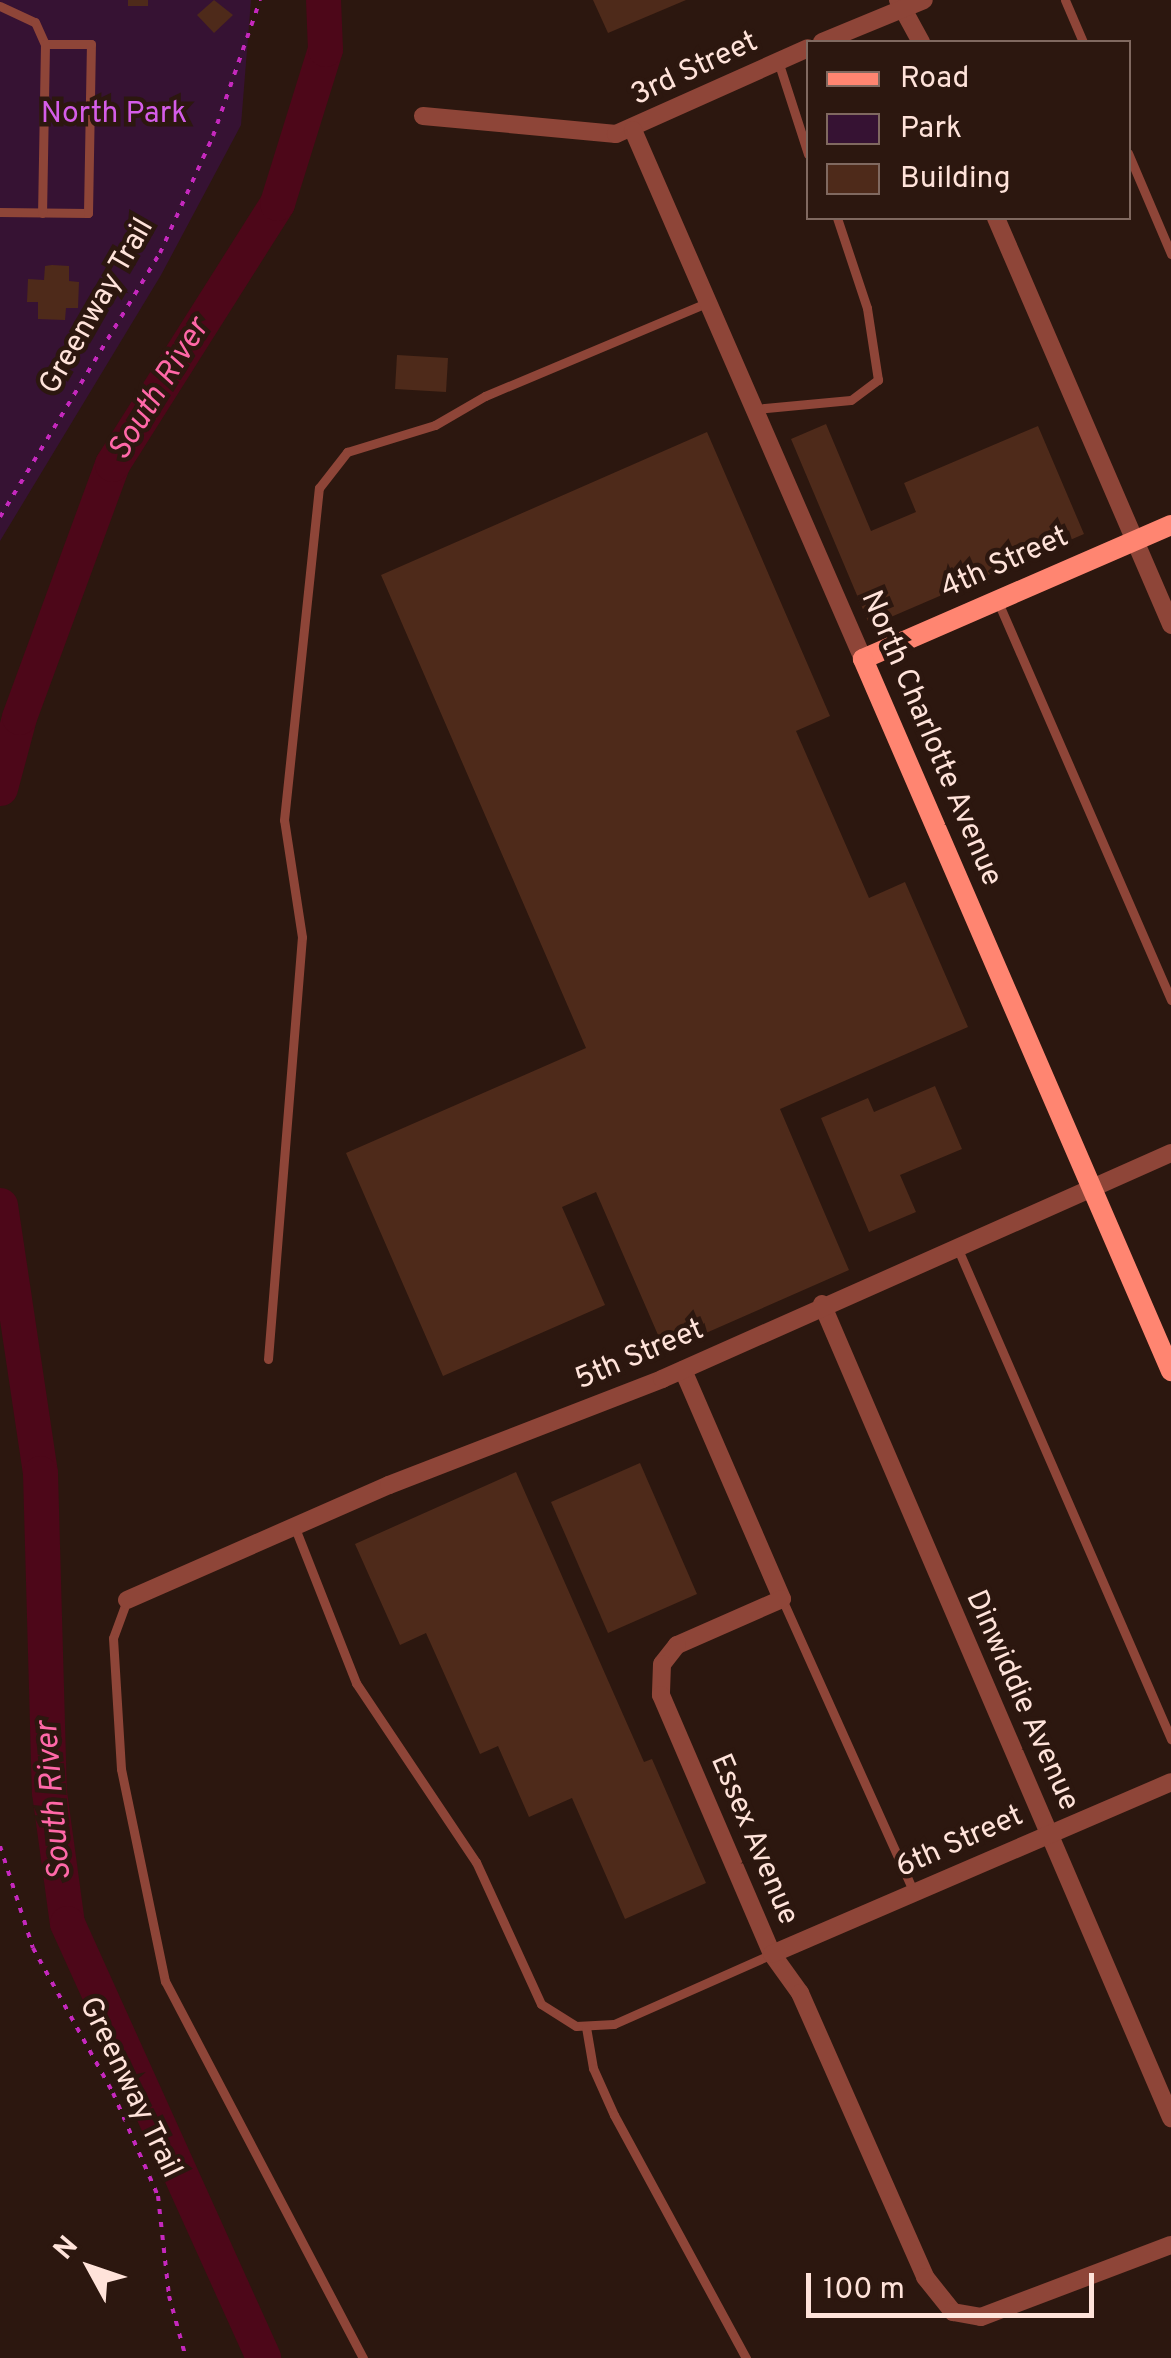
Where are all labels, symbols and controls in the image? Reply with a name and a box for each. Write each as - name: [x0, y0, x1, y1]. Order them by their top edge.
- street label: 3rd Street: [626, 25, 764, 115]
- legend: [806, 40, 1131, 220]
- text: Road: [900, 61, 969, 98]
- park label: North Park: [41, 97, 187, 133]
- text: Park: [900, 111, 962, 148]
- text: Building: [900, 161, 1011, 198]
- street label: Greenway Trail: [33, 212, 163, 402]
- water label: South River: [101, 312, 219, 468]
- street label: 4th Street: [936, 520, 1074, 608]
- street label: North Charlotte Avenue: [851, 585, 1009, 893]
- street label: 5th Street: [570, 1313, 710, 1399]
- street label: Dinwiddie Avenue: [956, 1585, 1086, 1817]
- water label: South River: [29, 1720, 81, 1882]
- street label: Essex Avenue: [701, 1749, 805, 1931]
- street label: 6th Street: [891, 1799, 1029, 1887]
- street label: Greenway Trail: [69, 1991, 189, 2185]
- north arrow: [40, 2218, 140, 2318]
- text: N: [47, 2229, 87, 2268]
- scale bar: [811, 2253, 1098, 2315]
- text: 100 m: [823, 2272, 905, 2309]

